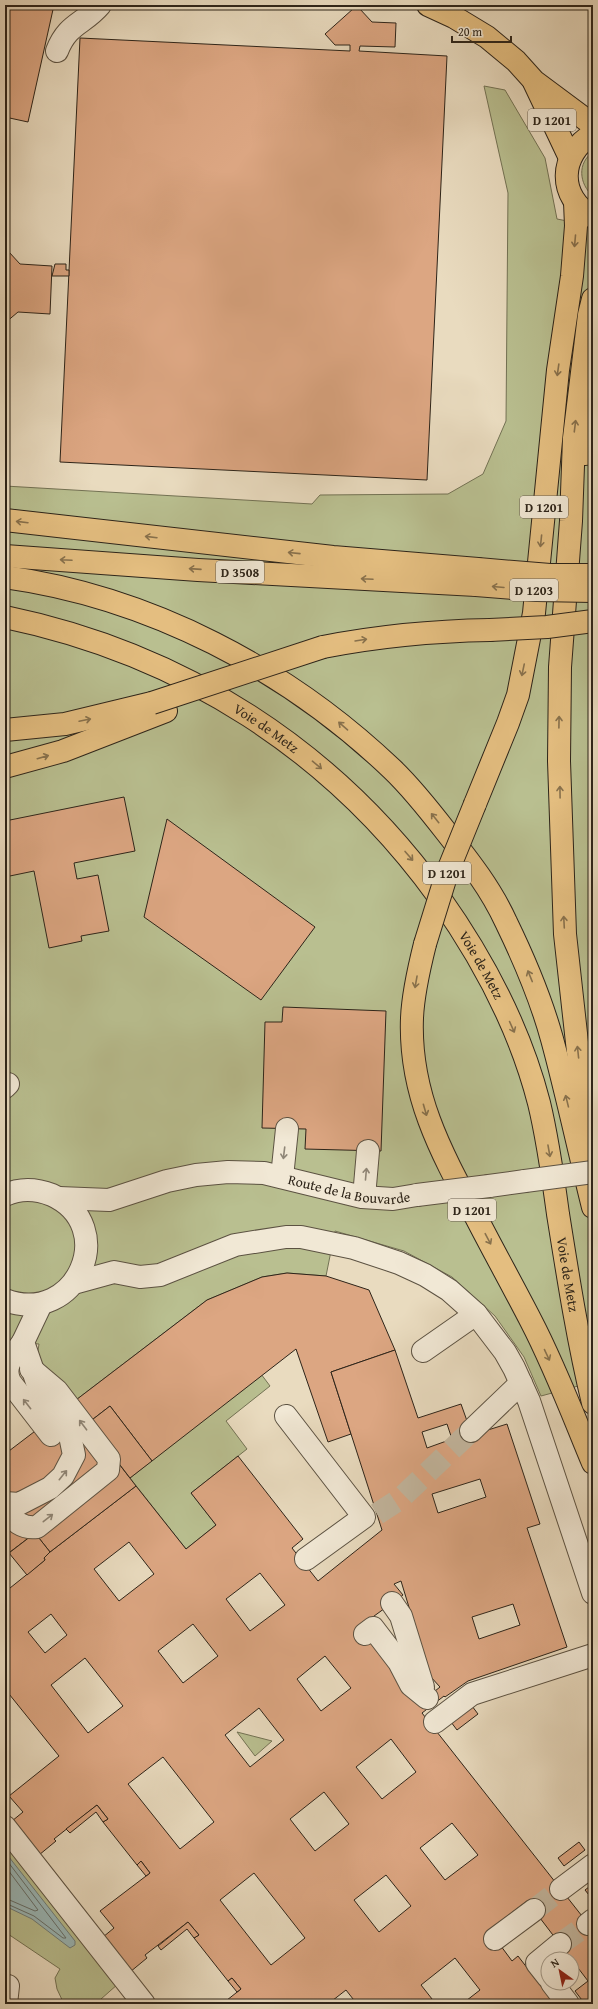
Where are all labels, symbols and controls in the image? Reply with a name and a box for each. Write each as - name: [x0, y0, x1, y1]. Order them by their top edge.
- scale bar: [452, 18, 511, 44]
- text: 20 m: [458, 23, 482, 40]
- road number: D 1201: [528, 109, 576, 131]
- one-way arrow: [571, 234, 578, 247]
- one-way arrow: [554, 363, 562, 376]
- one-way arrow: [571, 420, 579, 433]
- road number: D 1201: [520, 496, 568, 518]
- one-way arrow: [16, 518, 29, 526]
- one-way arrow: [145, 533, 158, 541]
- one-way arrow: [537, 534, 545, 547]
- one-way arrow: [288, 549, 301, 556]
- one-way arrow: [60, 556, 73, 563]
- road number: D 3508: [216, 561, 264, 583]
- one-way arrow: [189, 566, 202, 573]
- one-way arrow: [361, 575, 374, 582]
- road number: D 1203: [510, 579, 558, 601]
- one-way arrow: [492, 583, 505, 590]
- one-way arrow: [354, 636, 367, 644]
- one-way arrow: [519, 663, 527, 676]
- street label: Voie de Metz: [230, 699, 303, 758]
- one-way arrow: [78, 716, 91, 724]
- one-way arrow: [556, 716, 563, 729]
- one-way arrow: [338, 722, 348, 731]
- one-way arrow: [36, 753, 49, 760]
- one-way arrow: [311, 760, 322, 769]
- one-way arrow: [556, 786, 563, 799]
- one-way arrow: [431, 812, 440, 823]
- one-way arrow: [404, 851, 413, 862]
- road number: D 1201: [423, 862, 471, 884]
- one-way arrow: [561, 916, 568, 929]
- street label: Voie de Metz: [454, 927, 509, 1002]
- one-way arrow: [526, 971, 534, 983]
- one-way arrow: [412, 975, 420, 988]
- one-way arrow: [509, 1020, 516, 1032]
- one-way arrow: [574, 1045, 582, 1058]
- one-way arrow: [563, 1095, 571, 1108]
- one-way arrow: [422, 1103, 429, 1116]
- one-way arrow: [545, 1144, 553, 1157]
- one-way arrow: [280, 1146, 288, 1159]
- one-way arrow: [363, 1168, 370, 1181]
- street label: Route de la Bouvarde: [286, 1169, 412, 1209]
- road number: D 1201: [448, 1199, 496, 1221]
- one-way arrow: [484, 1233, 492, 1245]
- street label: Voie de Metz: [552, 1236, 584, 1313]
- one-way arrow: [544, 1349, 551, 1361]
- one-way arrow: [23, 1399, 31, 1410]
- one-way arrow: [79, 1420, 87, 1431]
- one-way arrow: [58, 1470, 67, 1481]
- one-way arrow: [43, 1513, 54, 1522]
- north arrow: [540, 1951, 580, 1991]
- text: N: [547, 1954, 563, 1971]

